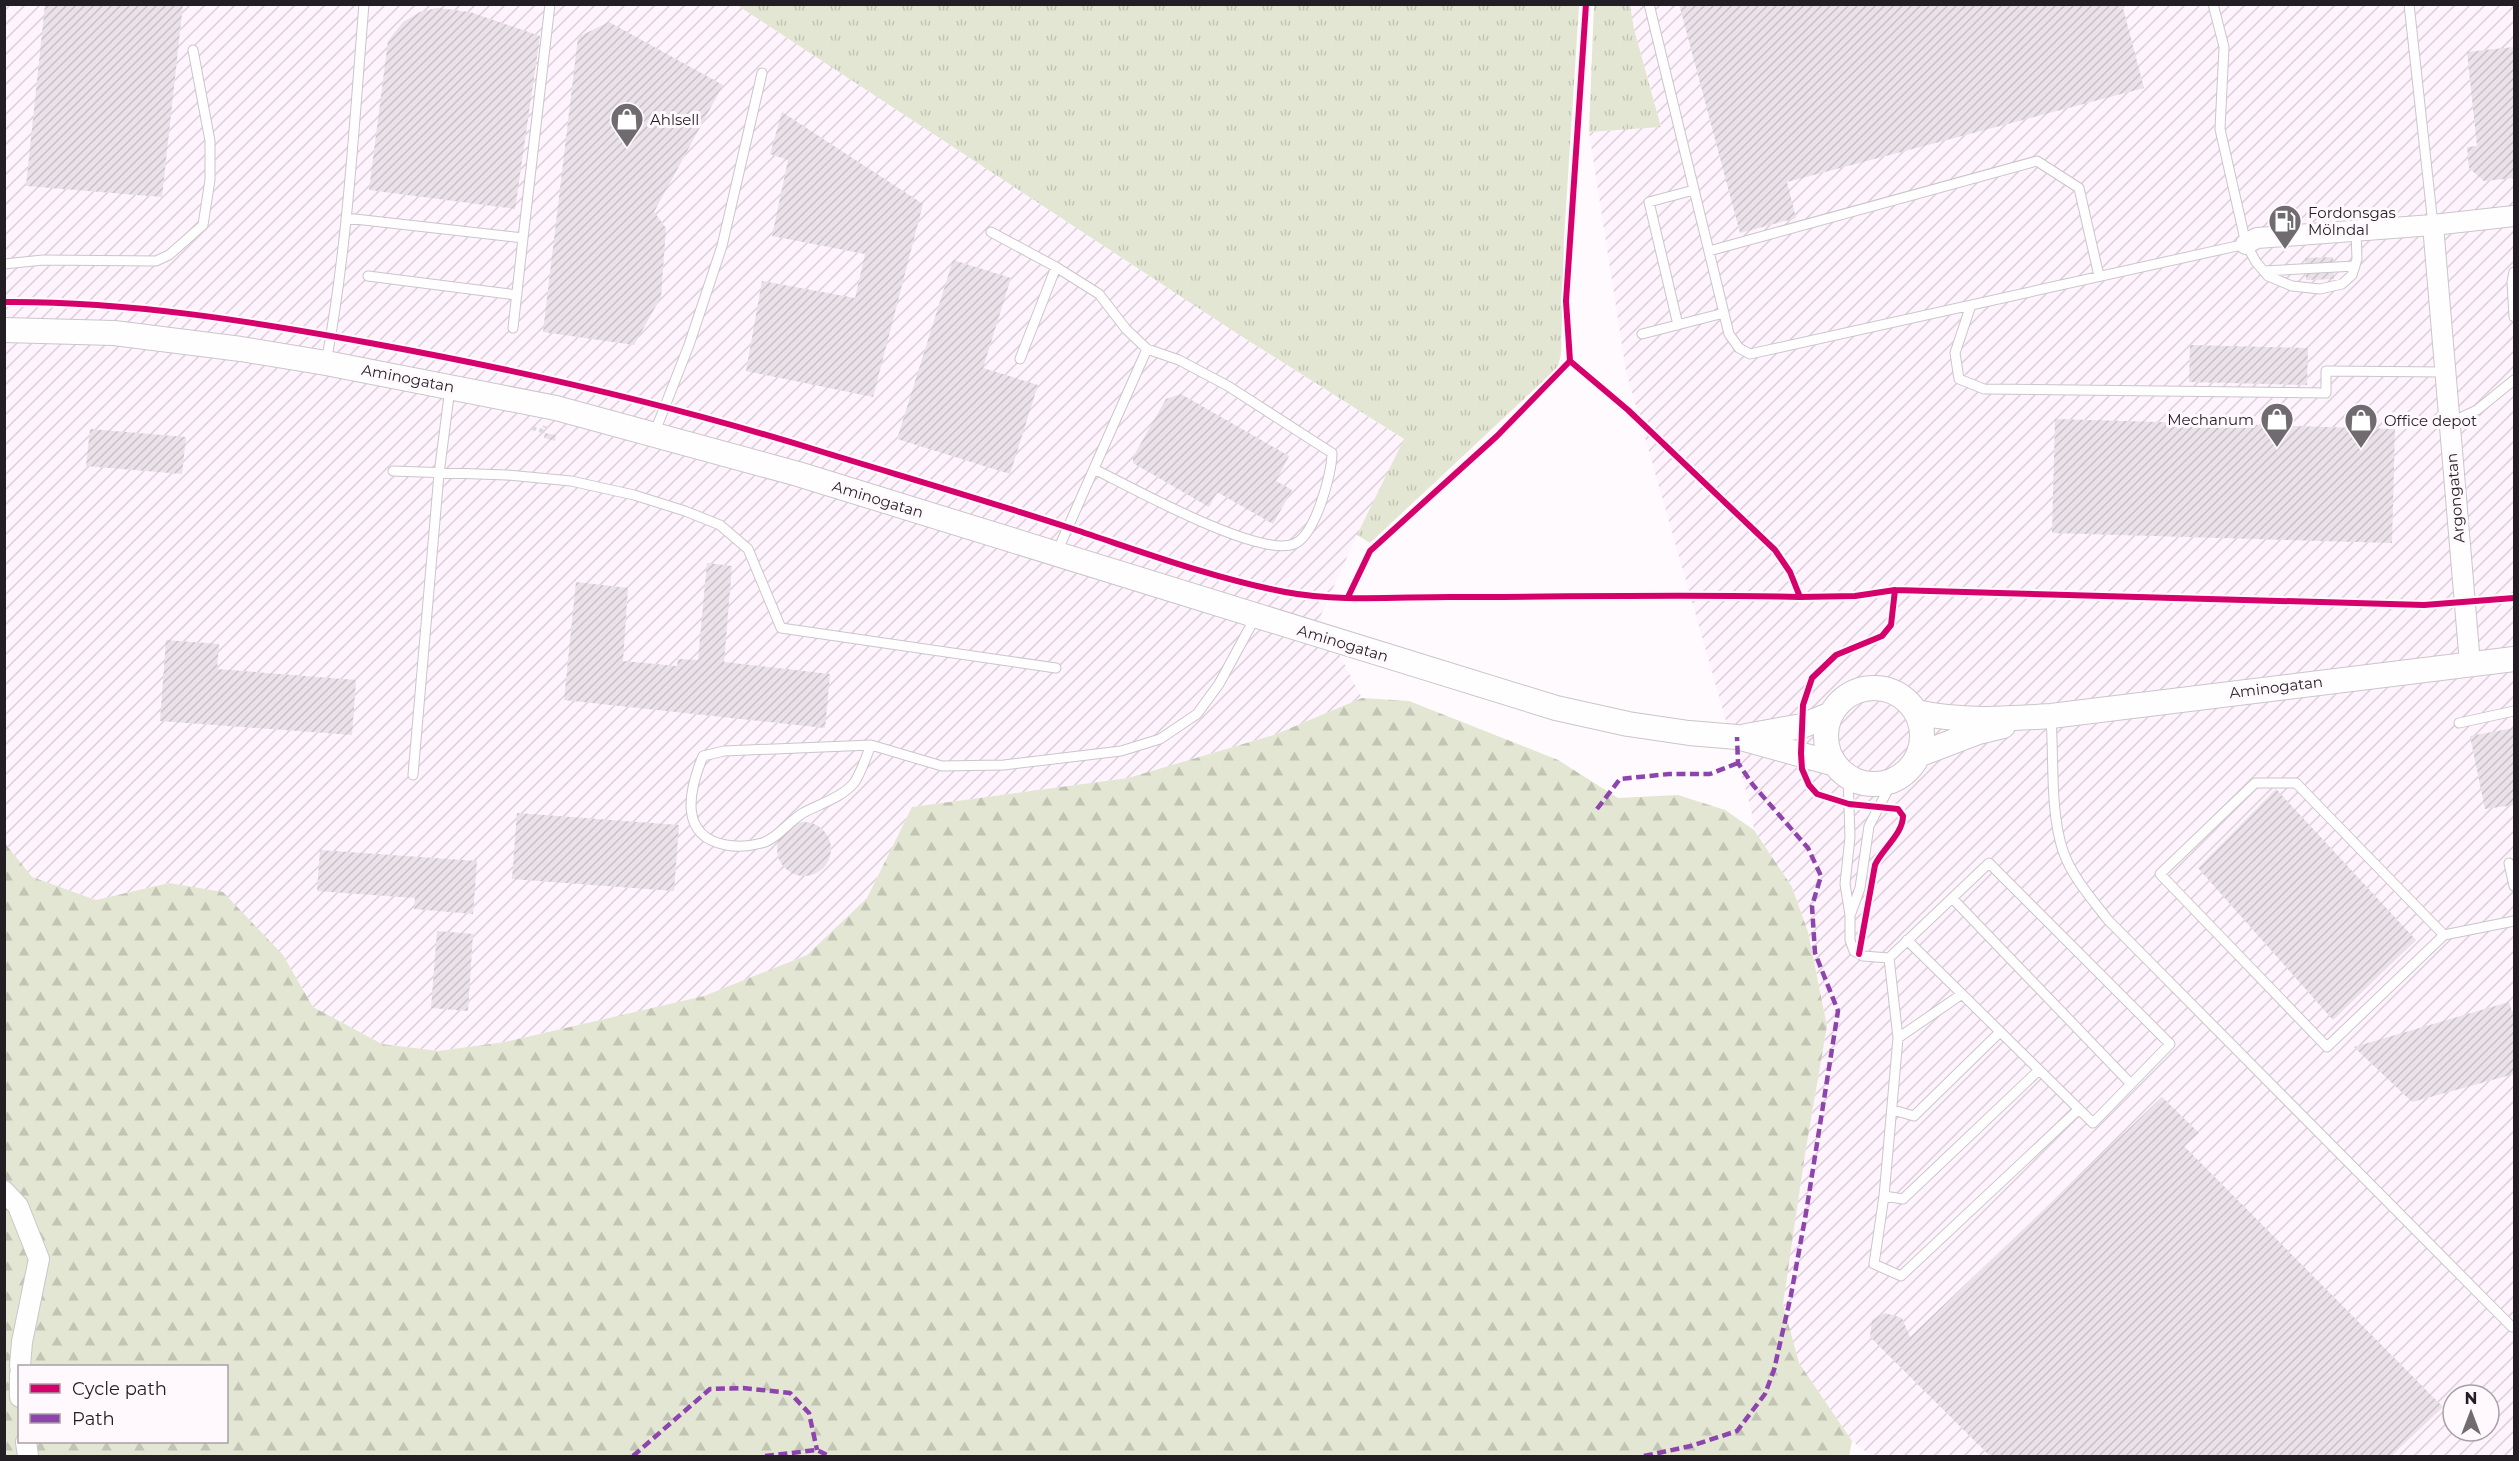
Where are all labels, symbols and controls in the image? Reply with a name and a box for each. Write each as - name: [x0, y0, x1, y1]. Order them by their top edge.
- shop icon: Ahlsell: [609, 101, 645, 148]
- place label: Ahlsell: [650, 110, 699, 129]
- fuel station icon: Fordonsgas Mölndal: [2267, 203, 2303, 250]
- place label: Fordonsgas Mölndal: [2308, 203, 2396, 239]
- street label: Aminogatan: [360, 360, 456, 396]
- shop icon: Mechanum: [2259, 401, 2295, 448]
- shop icon: Office depot: [2343, 402, 2379, 449]
- place label: Mechanum: [2167, 410, 2254, 429]
- place label: Office depot: [2384, 411, 2477, 430]
- street label: Argongatan: [2442, 452, 2468, 544]
- street label: Aminogatan: [830, 476, 926, 522]
- street label: Aminogatan: [1295, 620, 1391, 666]
- street label: Aminogatan: [2228, 672, 2324, 702]
- legend: [18, 1365, 228, 1443]
- text: Cycle path: [72, 1378, 167, 1400]
- north arrow: [2441, 1383, 2501, 1443]
- text: N: [2465, 1389, 2477, 1408]
- text: Path: [72, 1408, 115, 1430]

